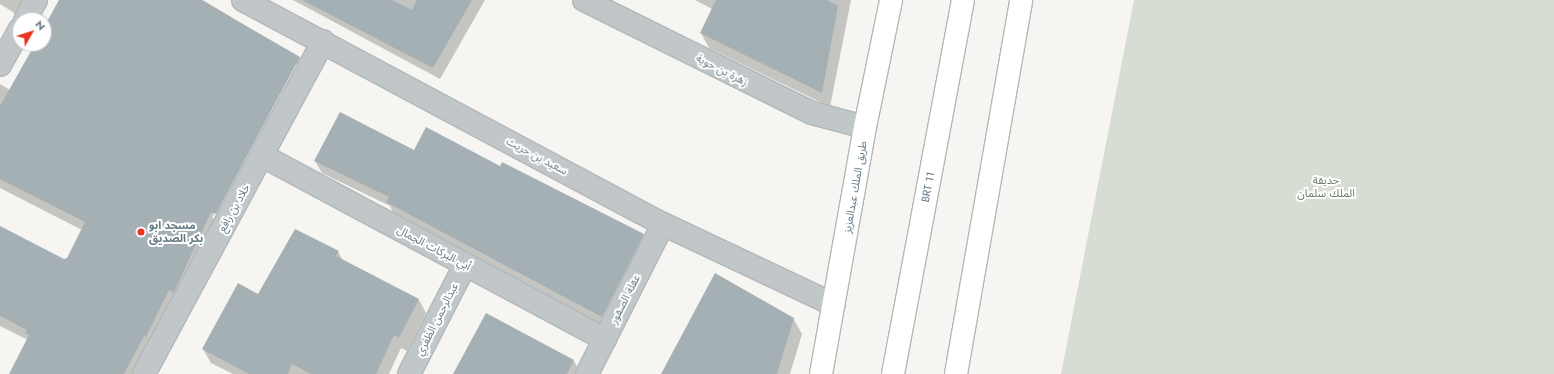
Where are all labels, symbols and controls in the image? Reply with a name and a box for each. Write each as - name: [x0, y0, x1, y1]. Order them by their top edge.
- north arrow: [12, 12, 52, 52]
- text: N: [32, 17, 50, 33]
- street label: زهرة بن حوية: [694, 51, 750, 89]
- street label: سعيد بن حريث: [504, 134, 570, 178]
- street label: طريق الملك عبدالعزيز: [840, 140, 870, 234]
- street label: BRT 11: [919, 171, 937, 203]
- park label: حديقة الملك سلمان: [1297, 174, 1355, 200]
- street label: خلاد بن رافع: [215, 182, 253, 234]
- place label: مسجد ابو بكر الصديق: [149, 219, 203, 245]
- street label: أبي البركات الجمال: [395, 223, 473, 273]
- marker: مسجد ابو بكر الصديق: [136, 227, 146, 237]
- street label: عقلة الصقور: [607, 272, 643, 326]
- street label: عبدالرحمن الظفري: [413, 280, 461, 358]

